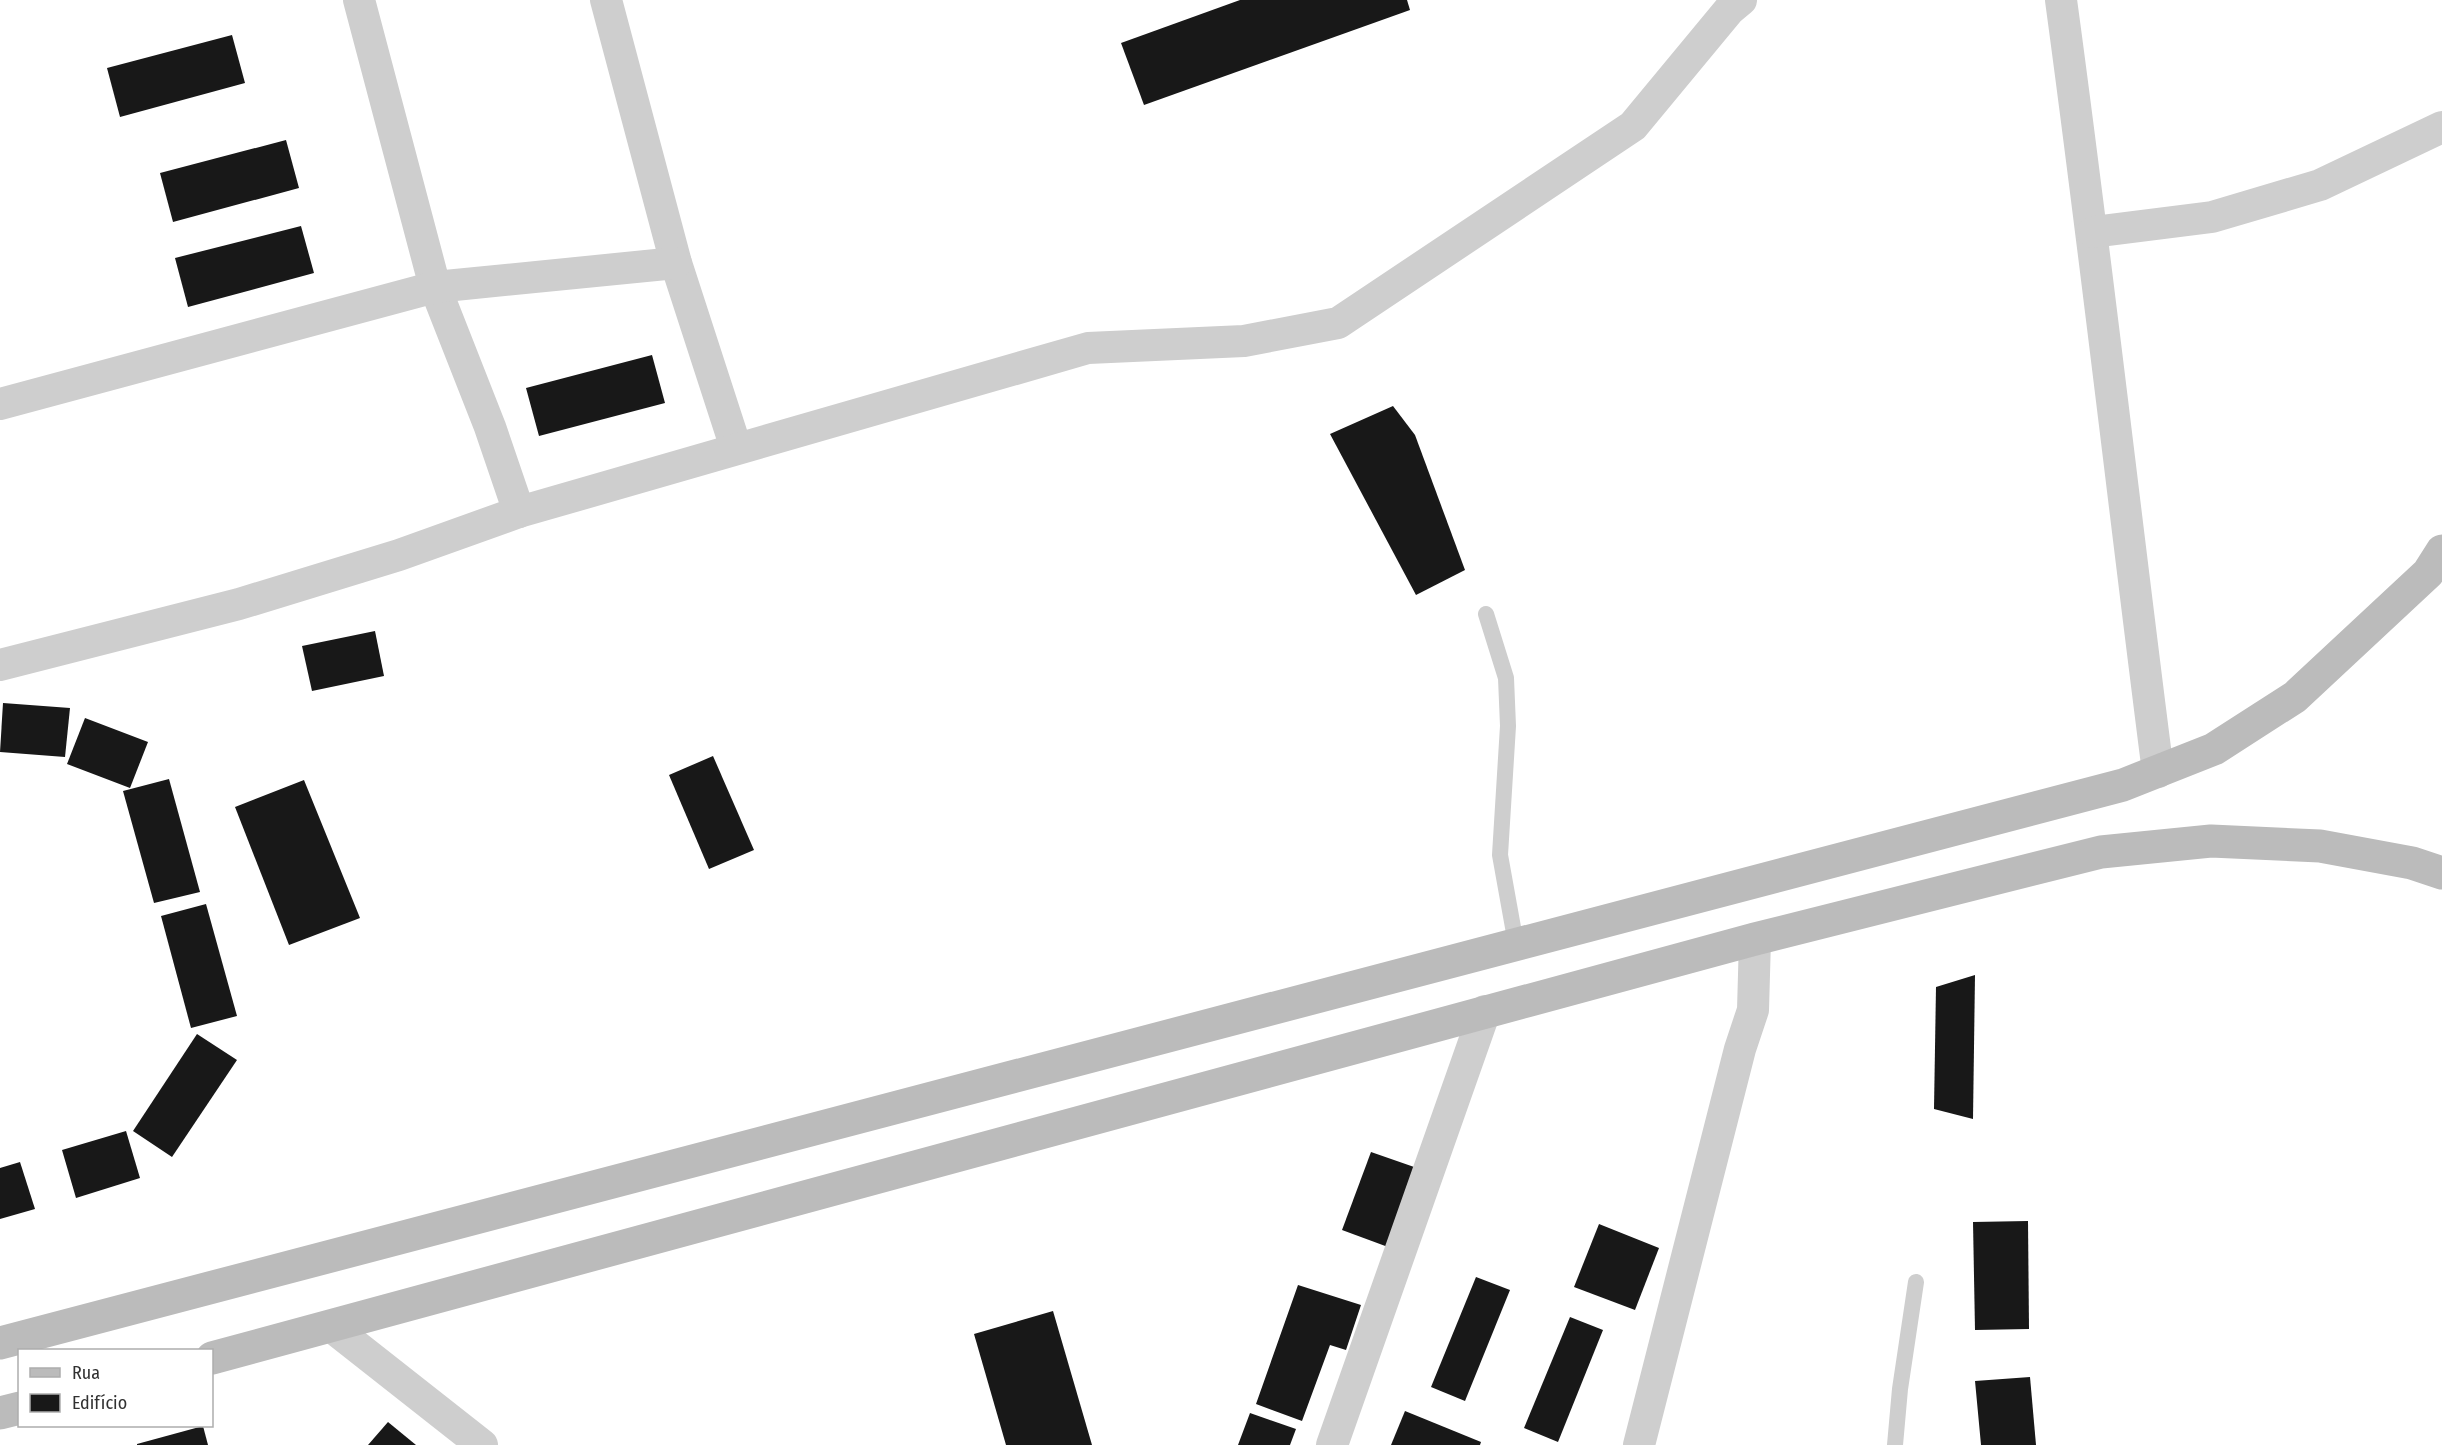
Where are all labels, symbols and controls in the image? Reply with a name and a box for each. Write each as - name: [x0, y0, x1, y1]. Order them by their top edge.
- legend: [18, 1349, 213, 1427]
- text: Rua: [72, 1362, 100, 1384]
- text: Edifício: [72, 1392, 127, 1414]

